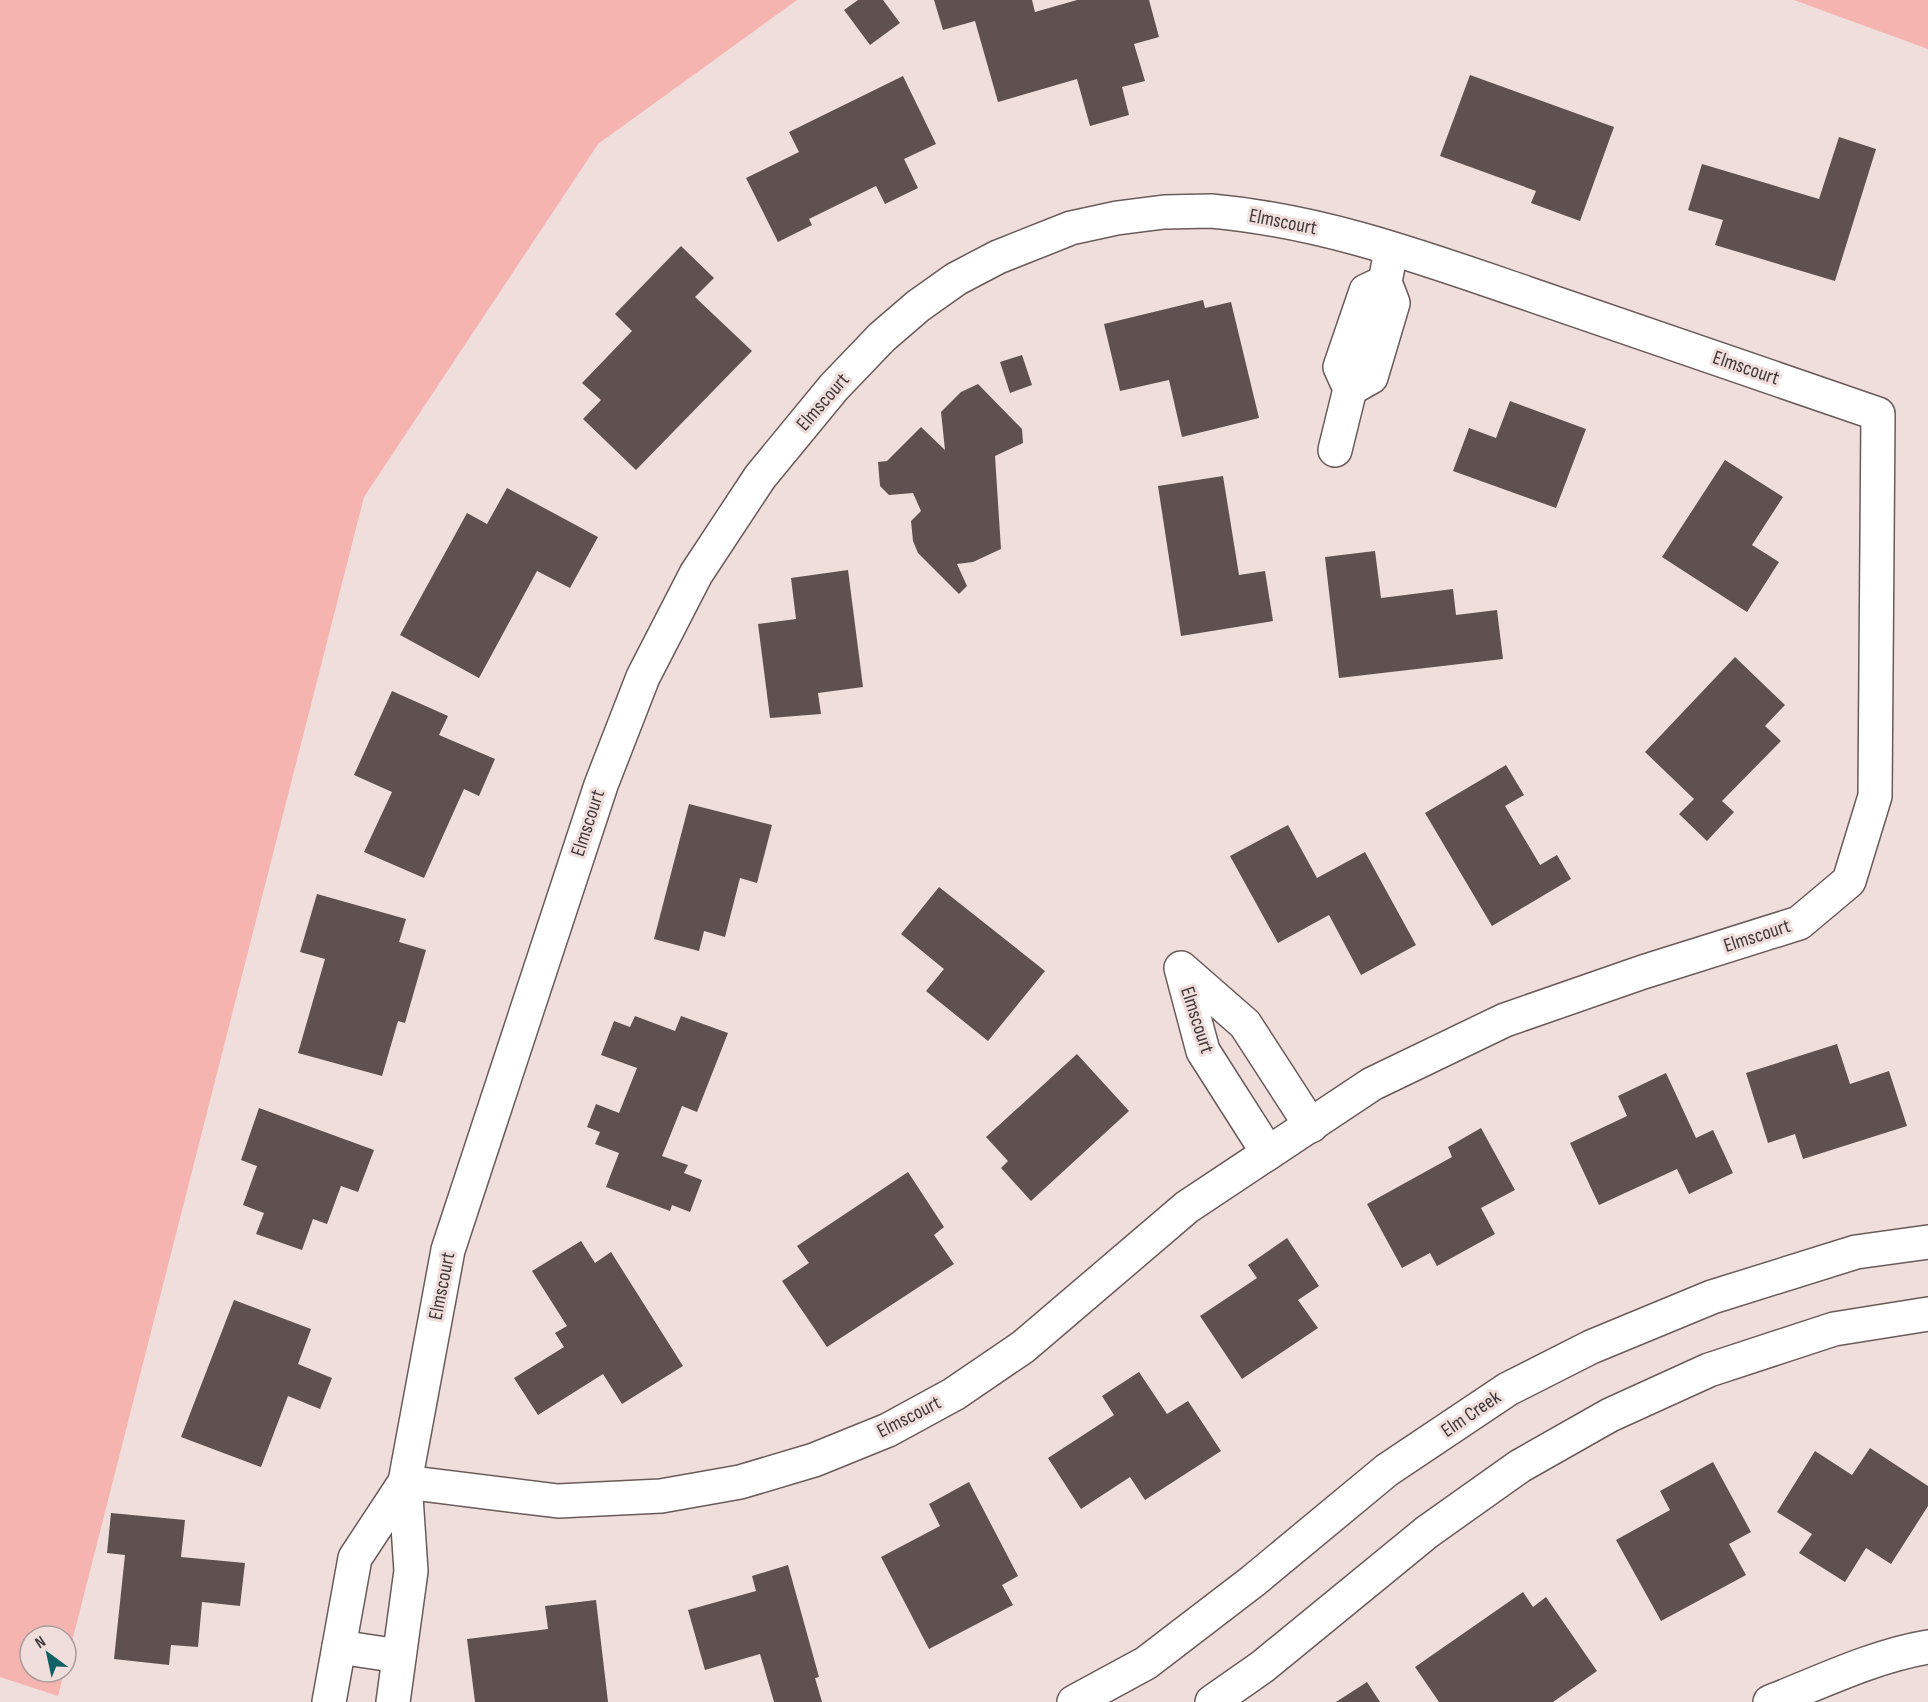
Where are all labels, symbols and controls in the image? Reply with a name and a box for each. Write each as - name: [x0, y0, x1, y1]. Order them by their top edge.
- street label: Elmscourt: [1247, 204, 1319, 240]
- street label: Elmscourt: [1710, 345, 1782, 391]
- street label: Elmscourt: [791, 368, 855, 436]
- street label: Elmscourt: [566, 787, 610, 859]
- street label: Elmscourt: [1721, 914, 1793, 958]
- street label: Elmscourt: [1175, 984, 1219, 1056]
- street label: Elmscourt: [424, 1250, 460, 1322]
- street label: Elm Creek: [1437, 1385, 1506, 1443]
- street label: Elmscourt: [873, 1391, 945, 1443]
- north arrow: [18, 1624, 78, 1684]
- text: N: [32, 1632, 49, 1653]

